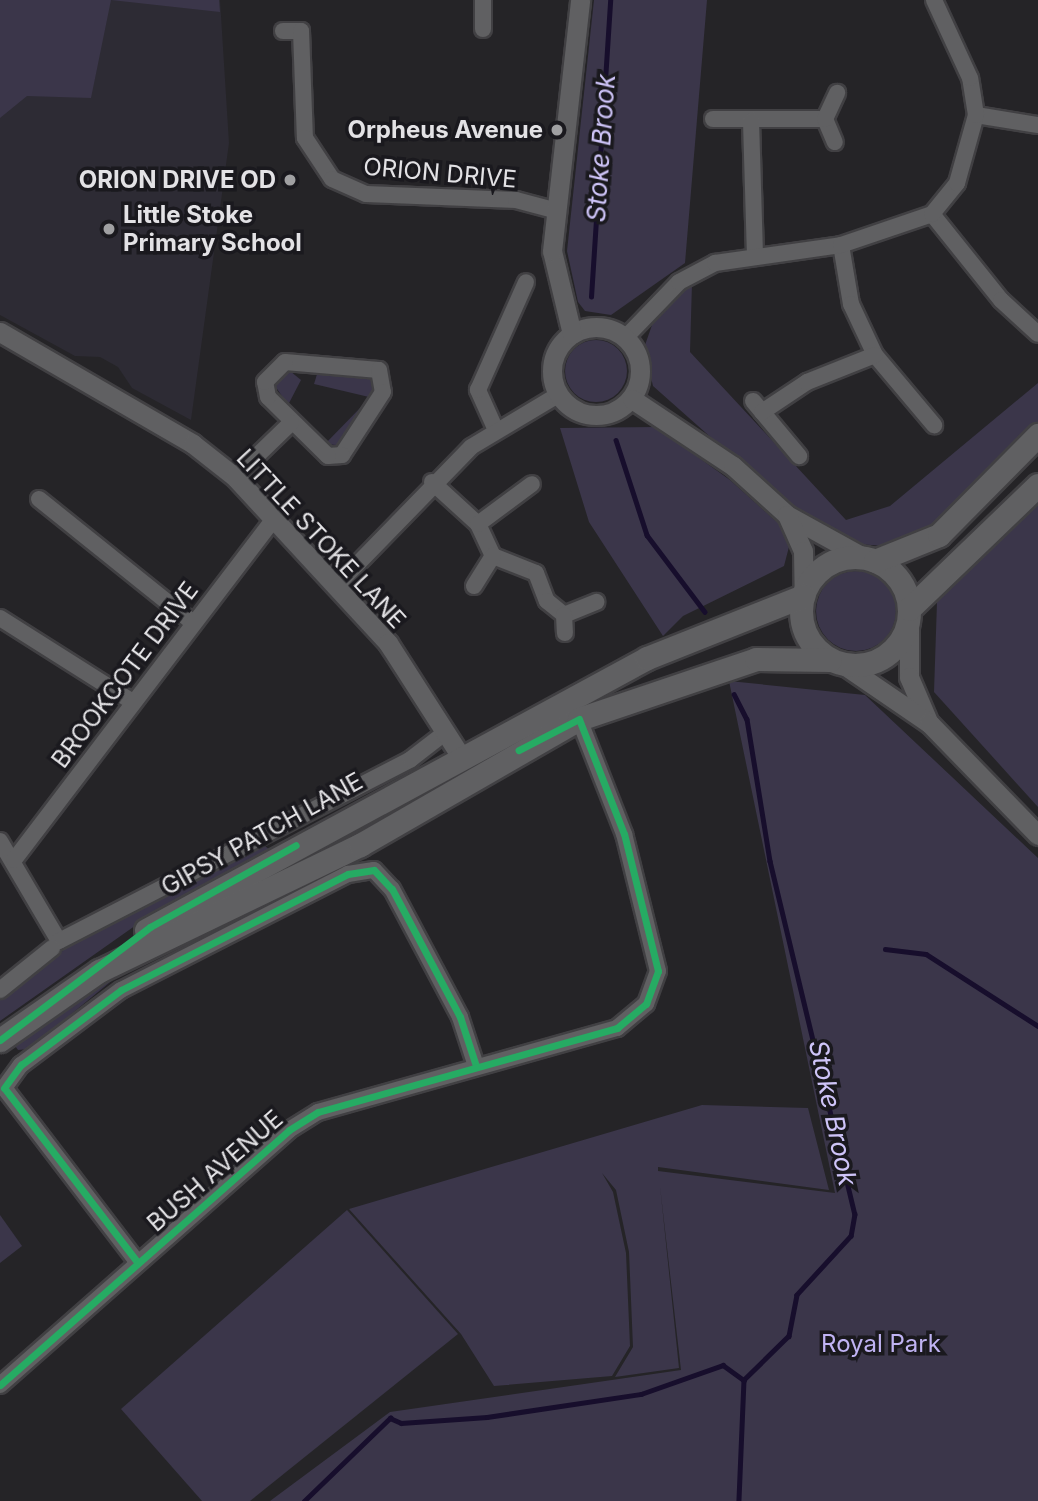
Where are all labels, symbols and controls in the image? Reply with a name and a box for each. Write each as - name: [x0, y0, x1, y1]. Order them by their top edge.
- water label: Stoke Brook: [580, 73, 622, 223]
- place label: Orpheus Avenue: [347, 116, 543, 144]
- marker: Orpheus Avenue: [549, 122, 565, 138]
- street label: ORION DRIVE: [362, 152, 518, 194]
- place label: ORION DRIVE OD: [79, 166, 276, 194]
- marker: ORION DRIVE OD: [282, 172, 298, 188]
- place label: Little Stoke Primary School: [123, 201, 302, 257]
- marker: Little Stoke Primary School: [101, 221, 117, 237]
- street label: LITTLE STOKE LANE: [231, 444, 411, 634]
- street label: BROOKCOTE DRIVE: [46, 576, 204, 774]
- street label: GIPSY PATCH LANE: [156, 767, 368, 901]
- water label: Stoke Brook: [802, 1037, 864, 1189]
- street label: BUSH AVENUE: [141, 1104, 289, 1238]
- park label: Royal Park: [821, 1330, 941, 1358]

